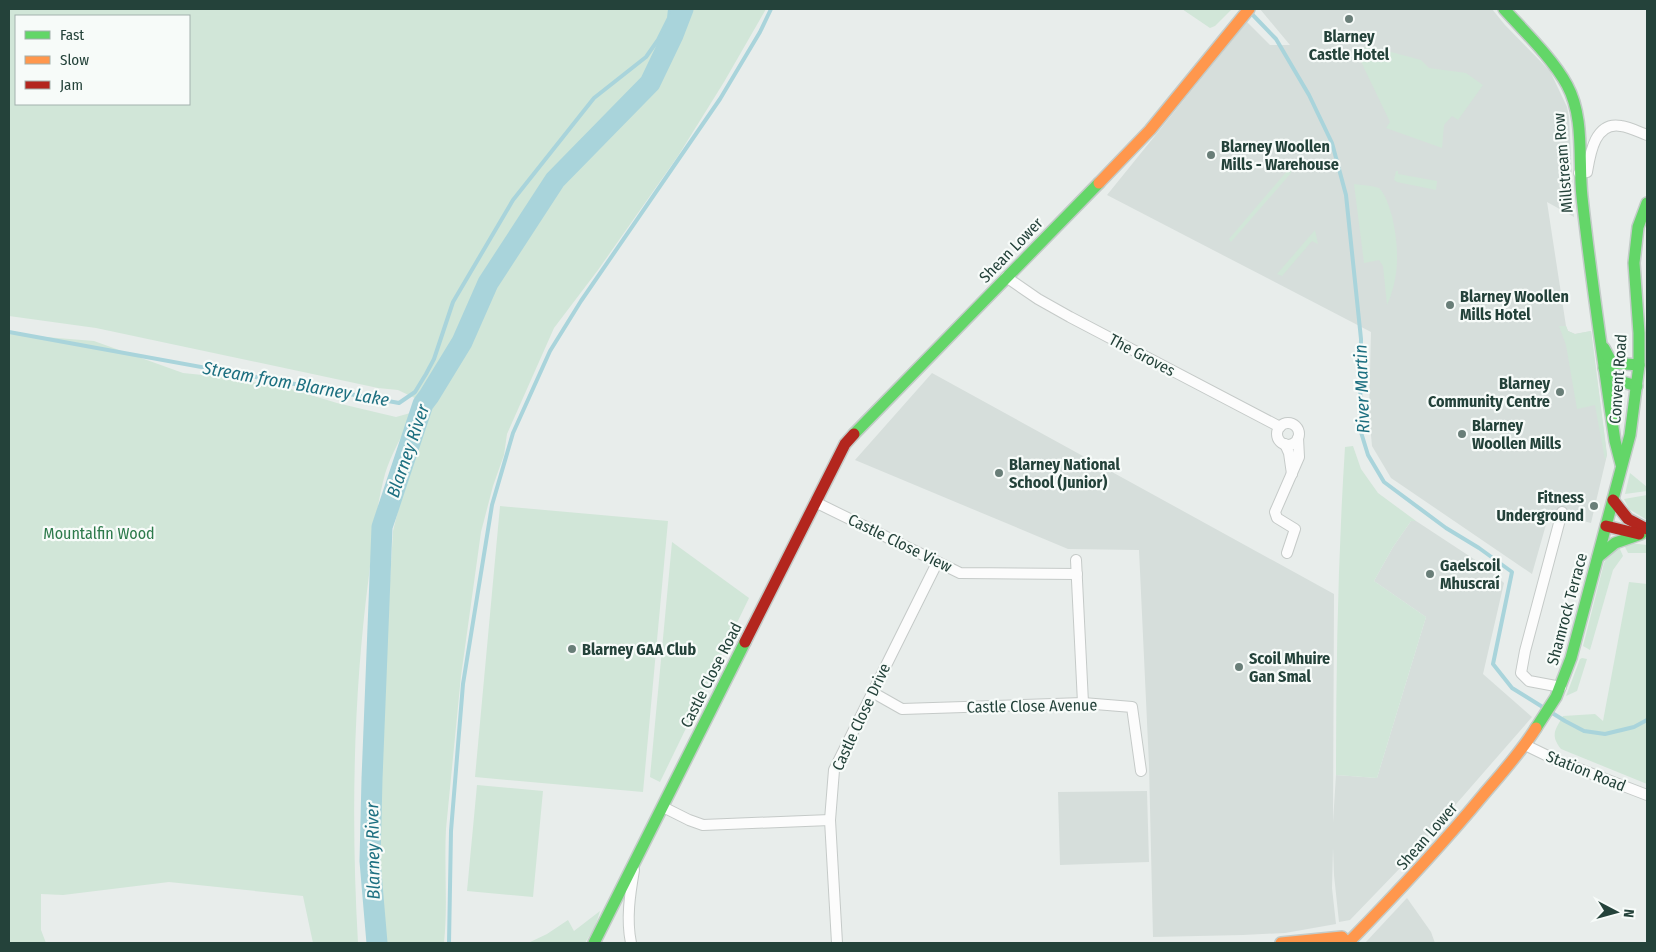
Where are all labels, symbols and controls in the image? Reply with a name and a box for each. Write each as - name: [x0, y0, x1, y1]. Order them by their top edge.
- marker: Blarney Castle Hotel: [1343, 13, 1355, 25]
- legend: [15, 15, 190, 105]
- text: Fast: [60, 26, 84, 44]
- place label: Blarney Castle Hotel: [1309, 27, 1390, 64]
- text: Slow: [60, 51, 89, 69]
- text: Jam: [60, 76, 83, 94]
- street label: Millstream Row: [1549, 112, 1577, 214]
- place label: Blarney Woollen Mills - Warehouse: [1221, 137, 1339, 174]
- marker: Blarney Woollen Mills - Warehouse: [1205, 149, 1217, 161]
- street label: Shean Lower: [975, 213, 1047, 287]
- place label: Blarney Woollen Mills Hotel: [1460, 287, 1569, 324]
- marker: Blarney Woollen Mills Hotel: [1444, 299, 1456, 311]
- street label: The Groves: [1106, 330, 1178, 380]
- street label: Convent Road: [1605, 333, 1631, 425]
- water label: River Martin: [1349, 344, 1375, 434]
- water label: Stream from Blarney Lake: [200, 357, 391, 411]
- place label: Blarney Community Centre: [1428, 374, 1550, 411]
- marker: Blarney Community Centre: [1554, 386, 1566, 398]
- water label: Blarney River: [382, 401, 434, 500]
- place label: Blarney Woollen Mills: [1472, 416, 1561, 453]
- marker: Blarney Woollen Mills: [1456, 428, 1468, 440]
- place label: Blarney National School (Junior): [1009, 455, 1120, 492]
- marker: Blarney National School (Junior): [993, 467, 1005, 479]
- place label: Fitness Underground: [1496, 488, 1584, 525]
- marker: Fitness Underground: [1588, 500, 1600, 512]
- street label: Castle Close View: [845, 510, 955, 577]
- park label: Mountalfin Wood: [43, 524, 155, 543]
- street label: Shamrock Terrace: [1543, 551, 1591, 667]
- place label: Gaelscoil Mhuscraí: [1440, 556, 1501, 593]
- marker: Gaelscoil Mhuscraí: [1424, 568, 1436, 580]
- street label: Castle Close Road: [676, 619, 746, 731]
- place label: Blarney GAA Club: [582, 640, 696, 659]
- marker: Blarney GAA Club: [566, 643, 578, 655]
- place label: Scoil Mhuire Gan Smal: [1249, 649, 1330, 686]
- street label: Castle Close Drive: [828, 660, 894, 774]
- marker: Scoil Mhuire Gan Smal: [1233, 661, 1245, 673]
- street label: Castle Close Avenue: [967, 695, 1098, 717]
- street label: Station Road: [1544, 746, 1628, 796]
- street label: Shean Lower: [1393, 798, 1462, 874]
- water label: Blarney River: [361, 802, 385, 900]
- north arrow: [1591, 887, 1641, 937]
- text: N: [1620, 908, 1637, 918]

